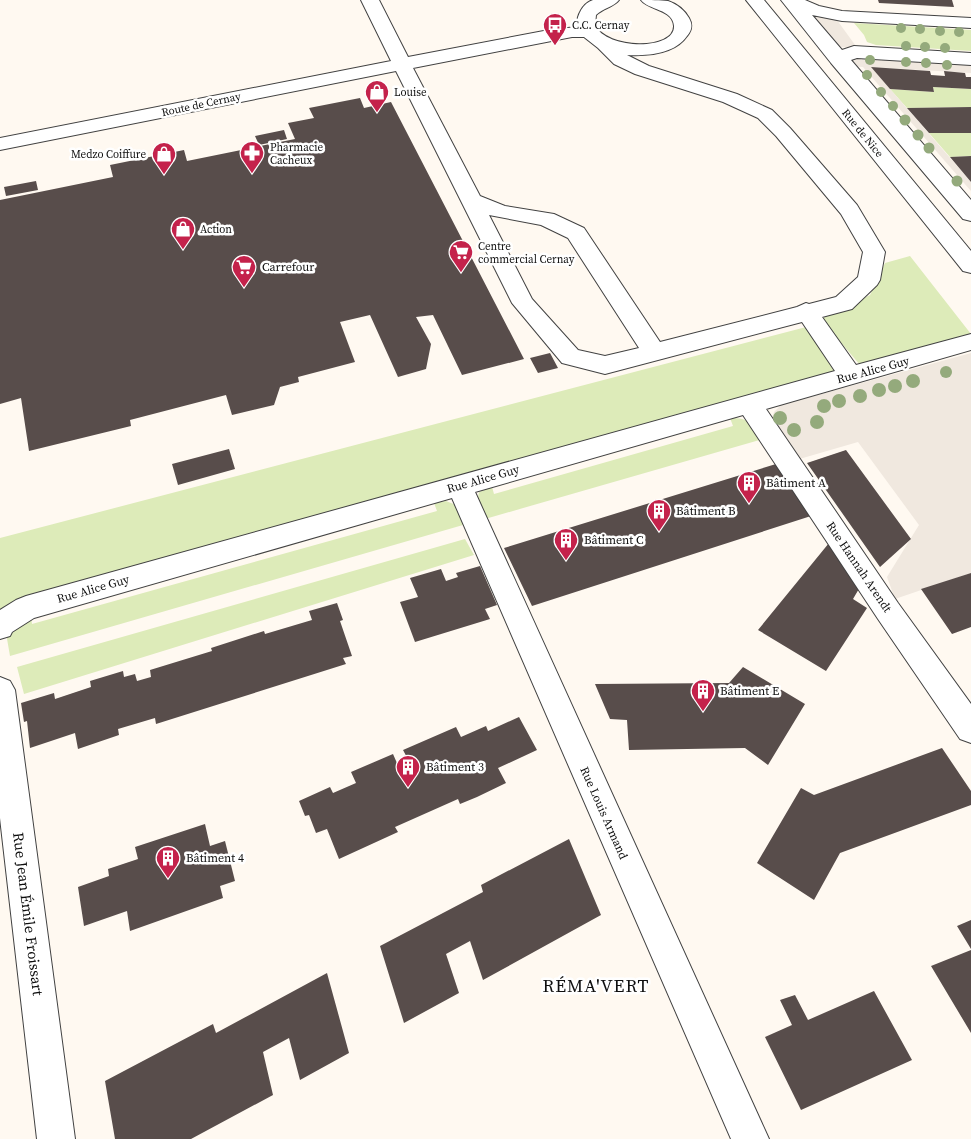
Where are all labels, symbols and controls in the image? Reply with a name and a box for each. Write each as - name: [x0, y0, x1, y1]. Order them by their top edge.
- bus stop icon: C.C. Cernay: [542, 12, 568, 46]
- place label: C.C. Cernay: [572, 18, 630, 33]
- shop icon: Louise: [364, 79, 390, 113]
- place label: Louise: [394, 85, 427, 100]
- street label: Route de Cernay: [160, 89, 242, 120]
- street label: Rue de Nice: [838, 106, 887, 161]
- pharmacy icon: Pharmacie Cacheux: [239, 140, 265, 174]
- place label: Pharmacie Cacheux: [270, 140, 323, 168]
- shop icon: Medzo Coiffure: [151, 141, 177, 175]
- place label: Medzo Coiffure: [71, 147, 146, 162]
- shop icon: Action: [170, 216, 196, 250]
- place label: Action: [200, 222, 232, 237]
- supermarket icon: Centre commercial Cernay: [448, 239, 474, 273]
- place label: Centre commercial Cernay: [478, 239, 575, 267]
- supermarket icon: Carrefour: [231, 254, 257, 288]
- place label: Carrefour: [262, 259, 314, 275]
- street label: Rue Alice Guy: [835, 352, 912, 387]
- street label: Rue Alice Guy: [445, 461, 522, 497]
- building icon: Bâtiment A: [736, 470, 762, 504]
- place label: Bâtiment A: [766, 475, 826, 491]
- building icon: Bâtiment B: [646, 498, 672, 532]
- place label: Bâtiment B: [676, 503, 736, 519]
- street label: Rue Hannah Arendt: [823, 518, 895, 616]
- building icon: Bâtiment C: [553, 527, 579, 561]
- place label: Bâtiment C: [584, 532, 644, 548]
- street label: Rue Alice Guy: [55, 571, 132, 607]
- building icon: Bâtiment E: [690, 678, 716, 712]
- place label: Bâtiment E: [720, 683, 779, 699]
- building icon: Bâtiment 3: [395, 754, 421, 788]
- place label: Bâtiment 3: [426, 759, 484, 775]
- street label: Rue Louis Armand: [576, 764, 632, 862]
- street label: Rue Jean Émile Froissart: [8, 831, 49, 997]
- building icon: Bâtiment 4: [155, 845, 181, 879]
- place label: Bâtiment 4: [186, 850, 244, 866]
- district label: RÉMA'VERT: [543, 973, 650, 998]

